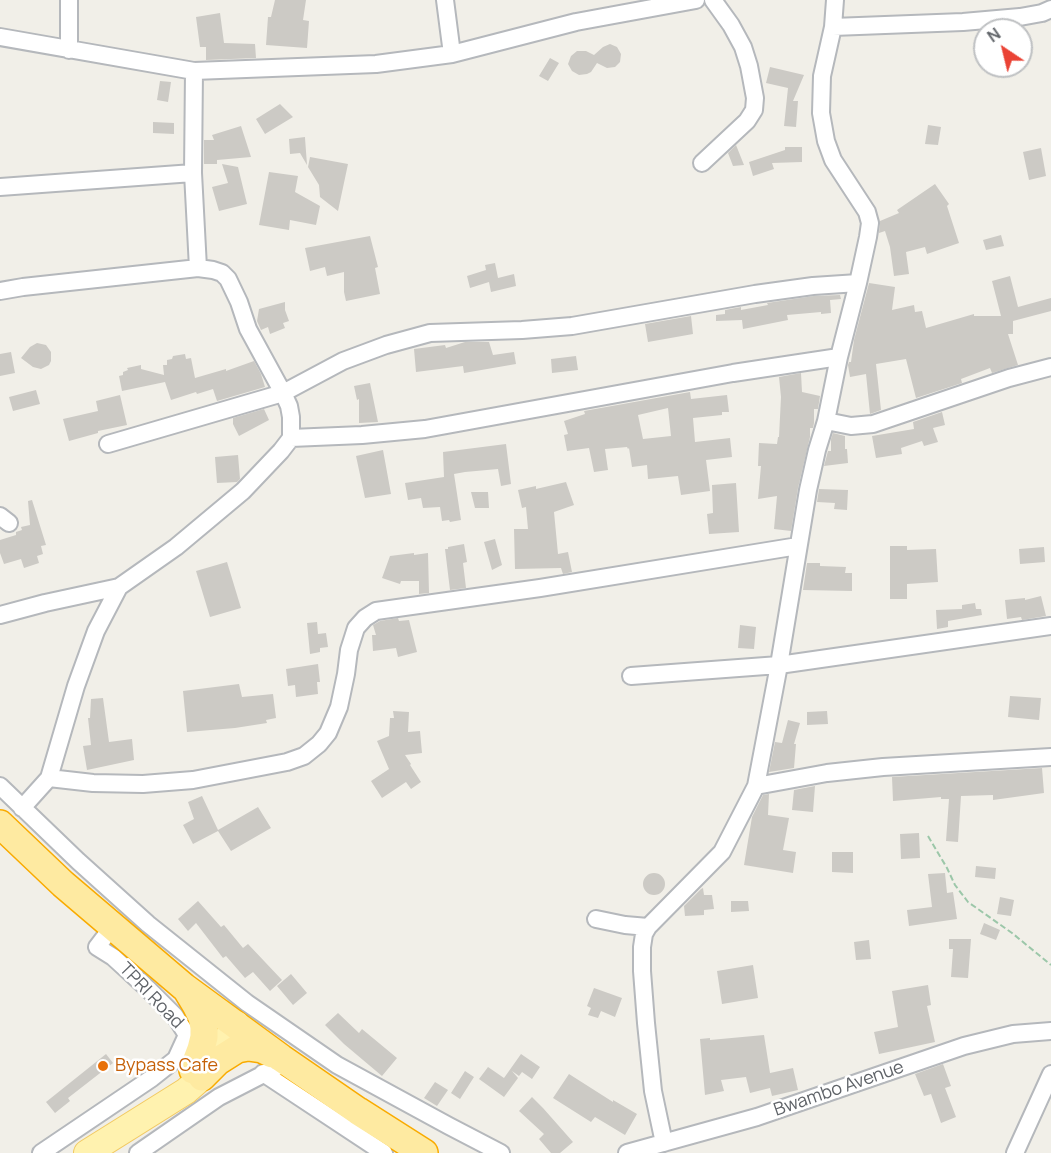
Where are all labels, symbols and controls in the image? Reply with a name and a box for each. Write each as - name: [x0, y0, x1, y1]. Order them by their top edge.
- north arrow: [973, 18, 1033, 78]
- text: N: [983, 23, 1005, 47]
- street label: TPRI Road: [114, 958, 188, 1034]
- place label: Bypass Cafe: [115, 1055, 218, 1077]
- street label: Bwambo Avenue: [771, 1057, 907, 1121]
- marker: Bypass Cafe: [96, 1059, 110, 1073]

